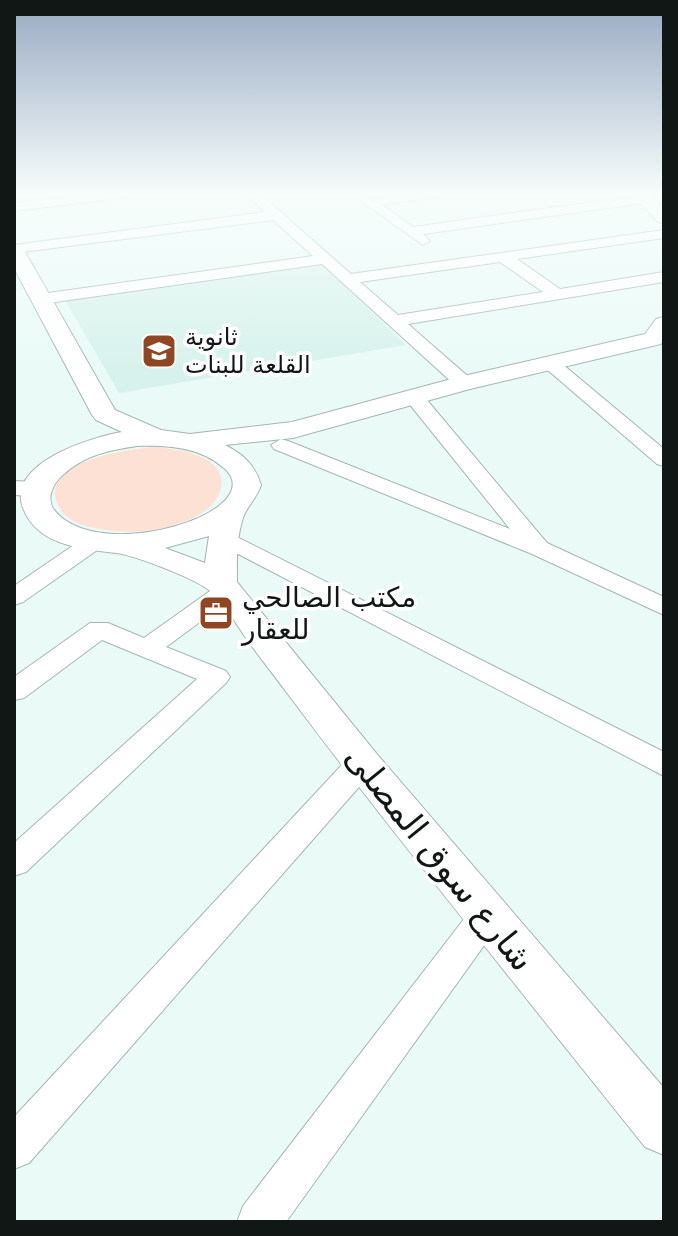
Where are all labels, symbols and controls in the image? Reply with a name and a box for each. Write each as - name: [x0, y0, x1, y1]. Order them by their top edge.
- place label: ثانوية القلعة للبنات: [185, 323, 311, 379]
- school or university icon: ثانوية القلعة للبنات: [140, 332, 178, 370]
- place label: مكتب الصالحي للعقار: [240, 581, 416, 646]
- office icon: مكتب الصالحي للعقار: [197, 594, 235, 632]
- street label: شارع سوق المصلى: [336, 737, 543, 979]

